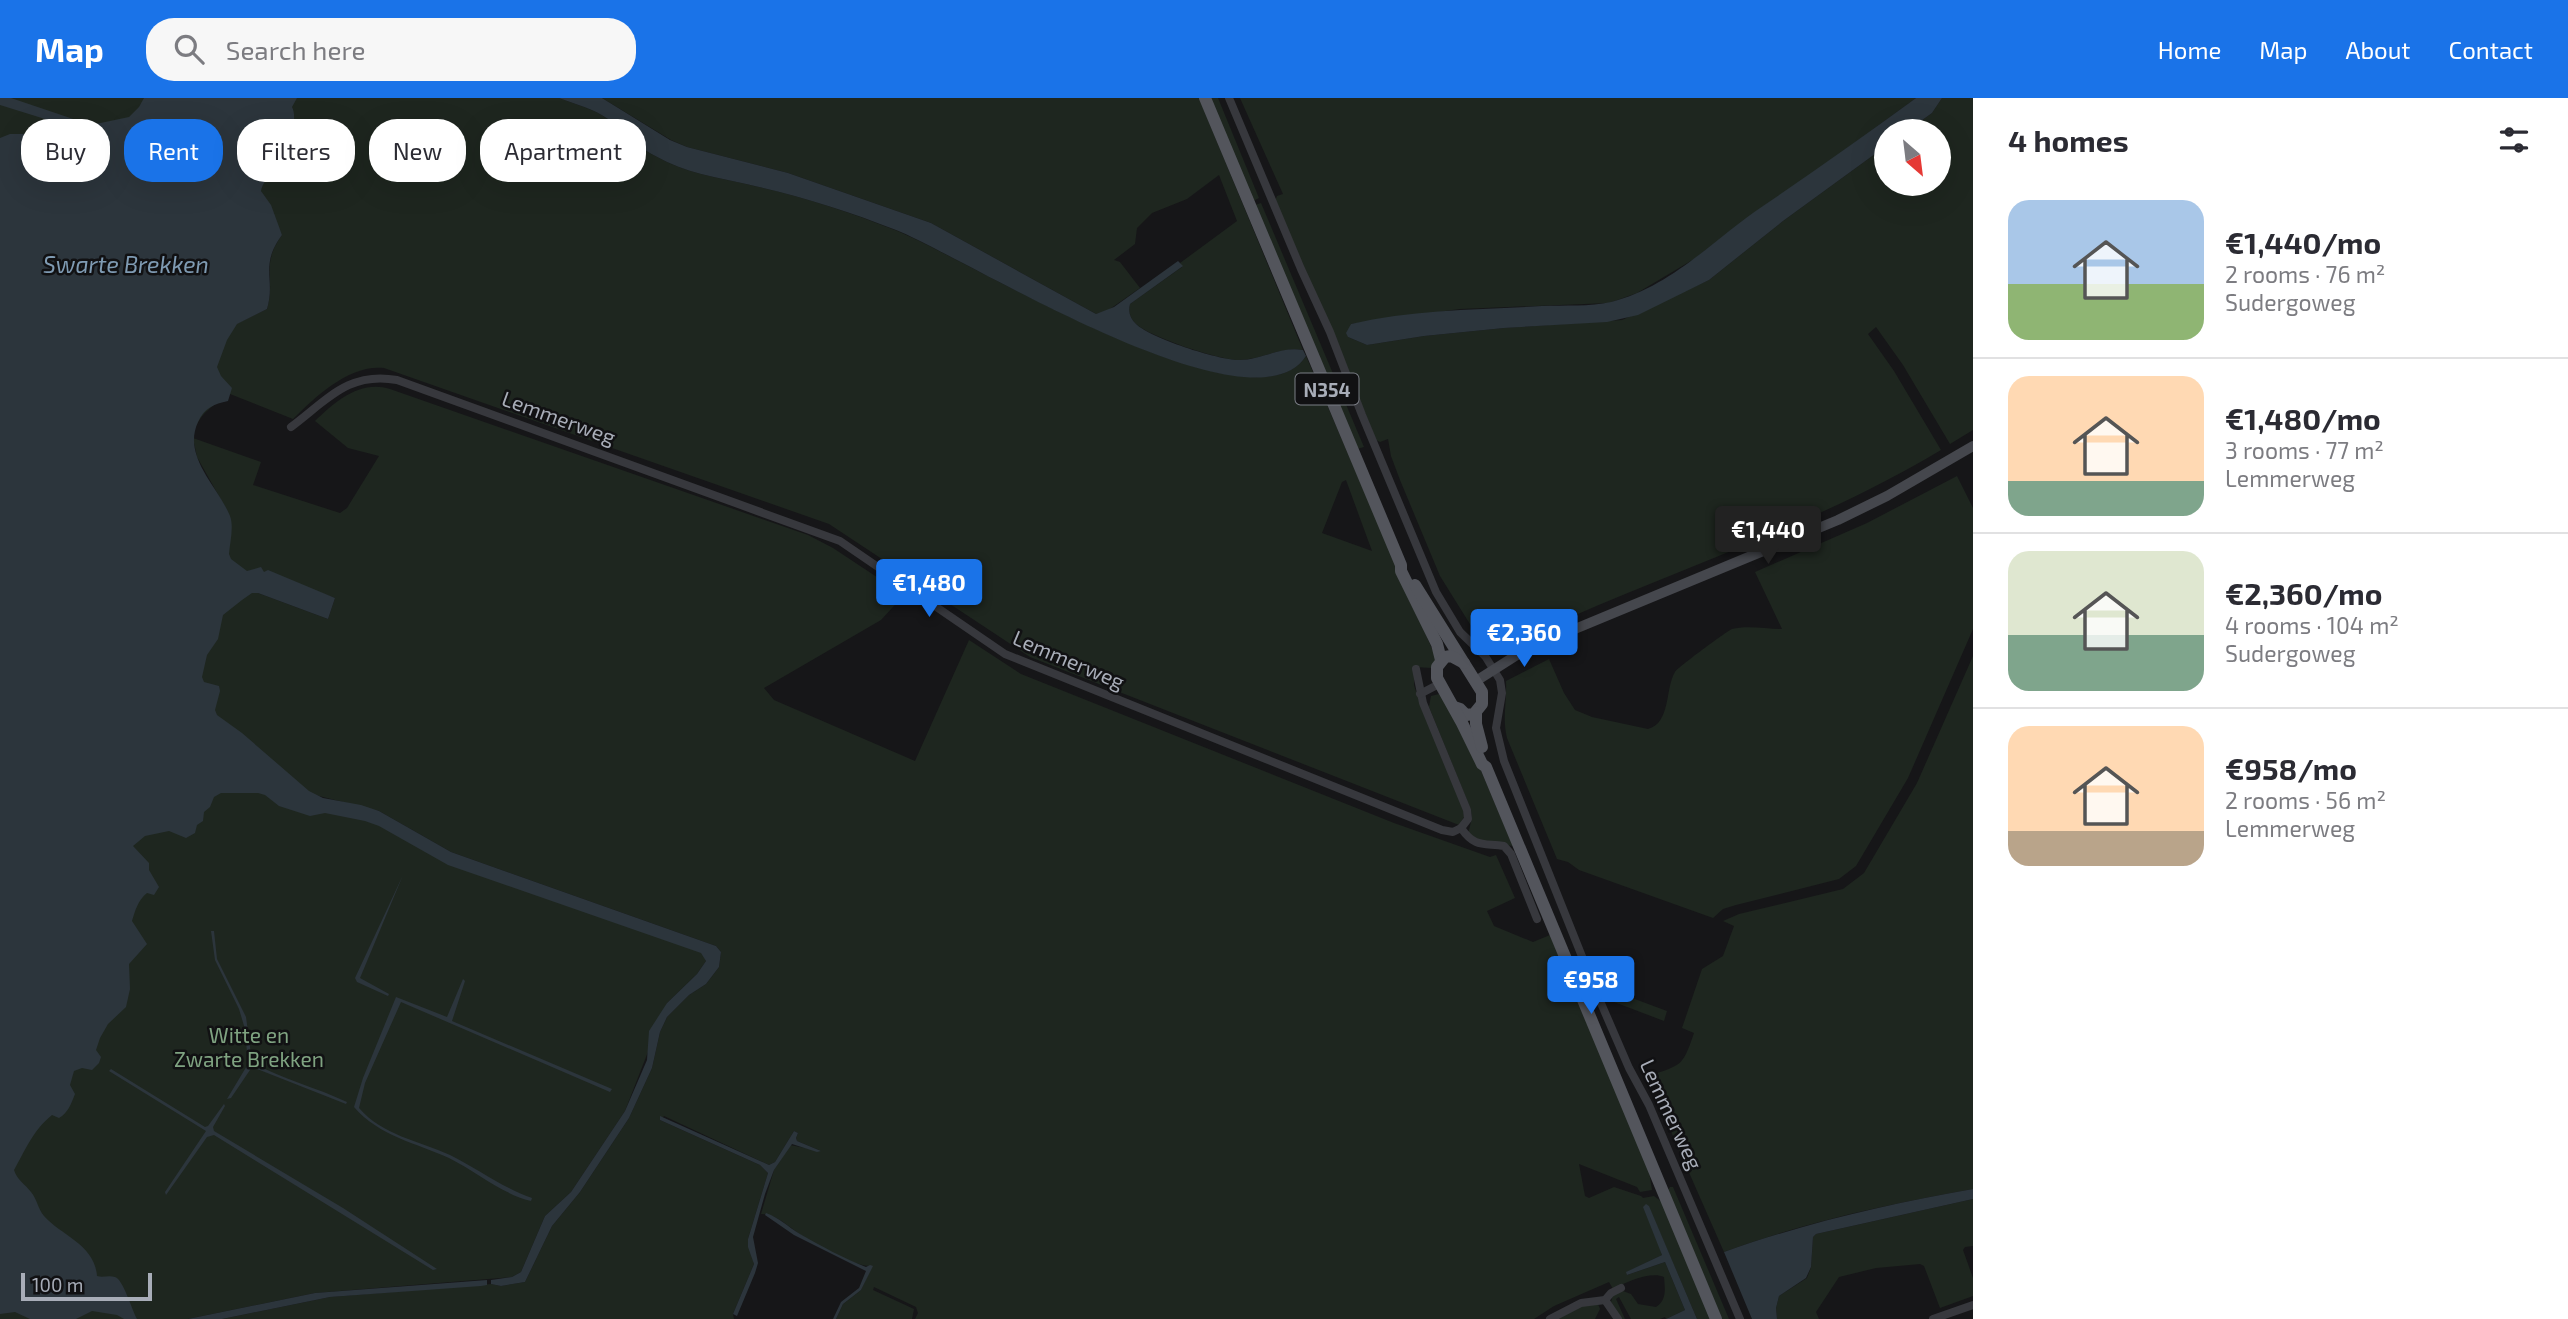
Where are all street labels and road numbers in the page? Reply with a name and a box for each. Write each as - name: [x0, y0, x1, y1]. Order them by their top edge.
- road number: N354: [1296, 374, 1358, 404]
- street label: Lemmerweg: [499, 385, 619, 449]
- street label: Lemmerweg: [1009, 624, 1129, 694]
- street label: Lemmerweg: [1636, 1055, 1709, 1173]

